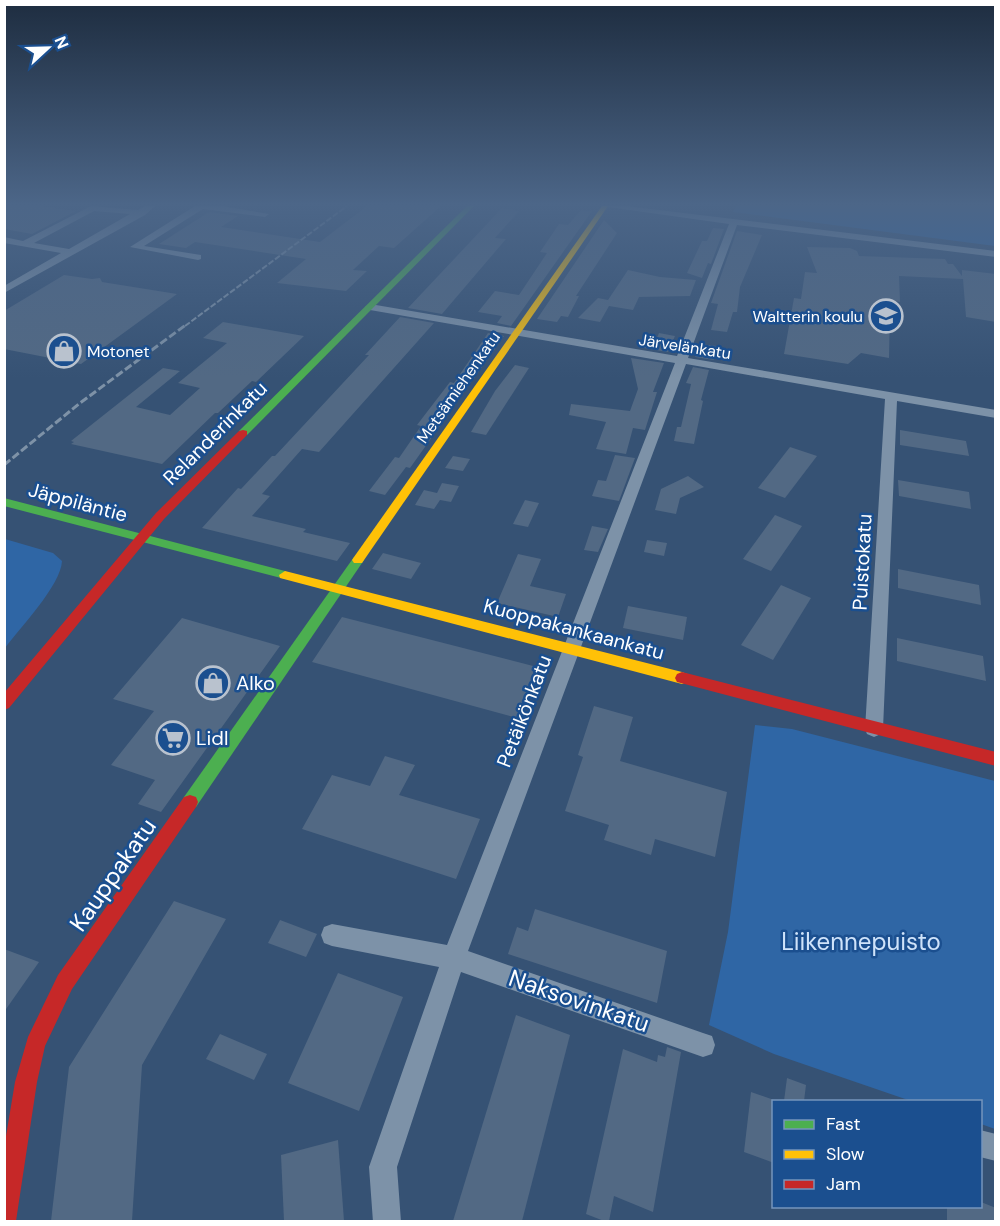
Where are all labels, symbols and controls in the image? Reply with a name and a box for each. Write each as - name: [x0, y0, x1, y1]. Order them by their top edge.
- north arrow: [18, 18, 78, 78]
- text: N: [50, 33, 73, 52]
- school or university icon: Waltterin koulu: [868, 298, 904, 334]
- place label: Waltterin koulu: [753, 306, 863, 327]
- street label: Metsämiehenkatu: [412, 327, 505, 447]
- street label: Järvelänkatu: [637, 329, 733, 364]
- shop icon: Motonet: [46, 333, 82, 369]
- place label: Motonet: [87, 341, 149, 362]
- street label: Relanderinkatu: [157, 375, 273, 491]
- street label: Jäppiläntie: [26, 476, 130, 528]
- street label: Puistokatu: [846, 513, 878, 611]
- street label: Kuoppakankaankatu: [481, 592, 667, 666]
- street label: Petäikönkatu: [491, 651, 557, 771]
- shop icon: Alko: [195, 665, 231, 701]
- place label: Alko: [236, 670, 275, 696]
- supermarket icon: Lidl: [155, 720, 191, 756]
- place label: Lidl: [196, 725, 228, 751]
- street label: Kauppakatu: [62, 812, 163, 937]
- park label: Liikennepuisto: [781, 926, 941, 957]
- street label: Naksovinkatu: [505, 962, 654, 1039]
- legend: [772, 1100, 982, 1208]
- text: Fast: [826, 1112, 861, 1136]
- text: Slow: [826, 1142, 865, 1166]
- text: Jam: [826, 1172, 861, 1196]

